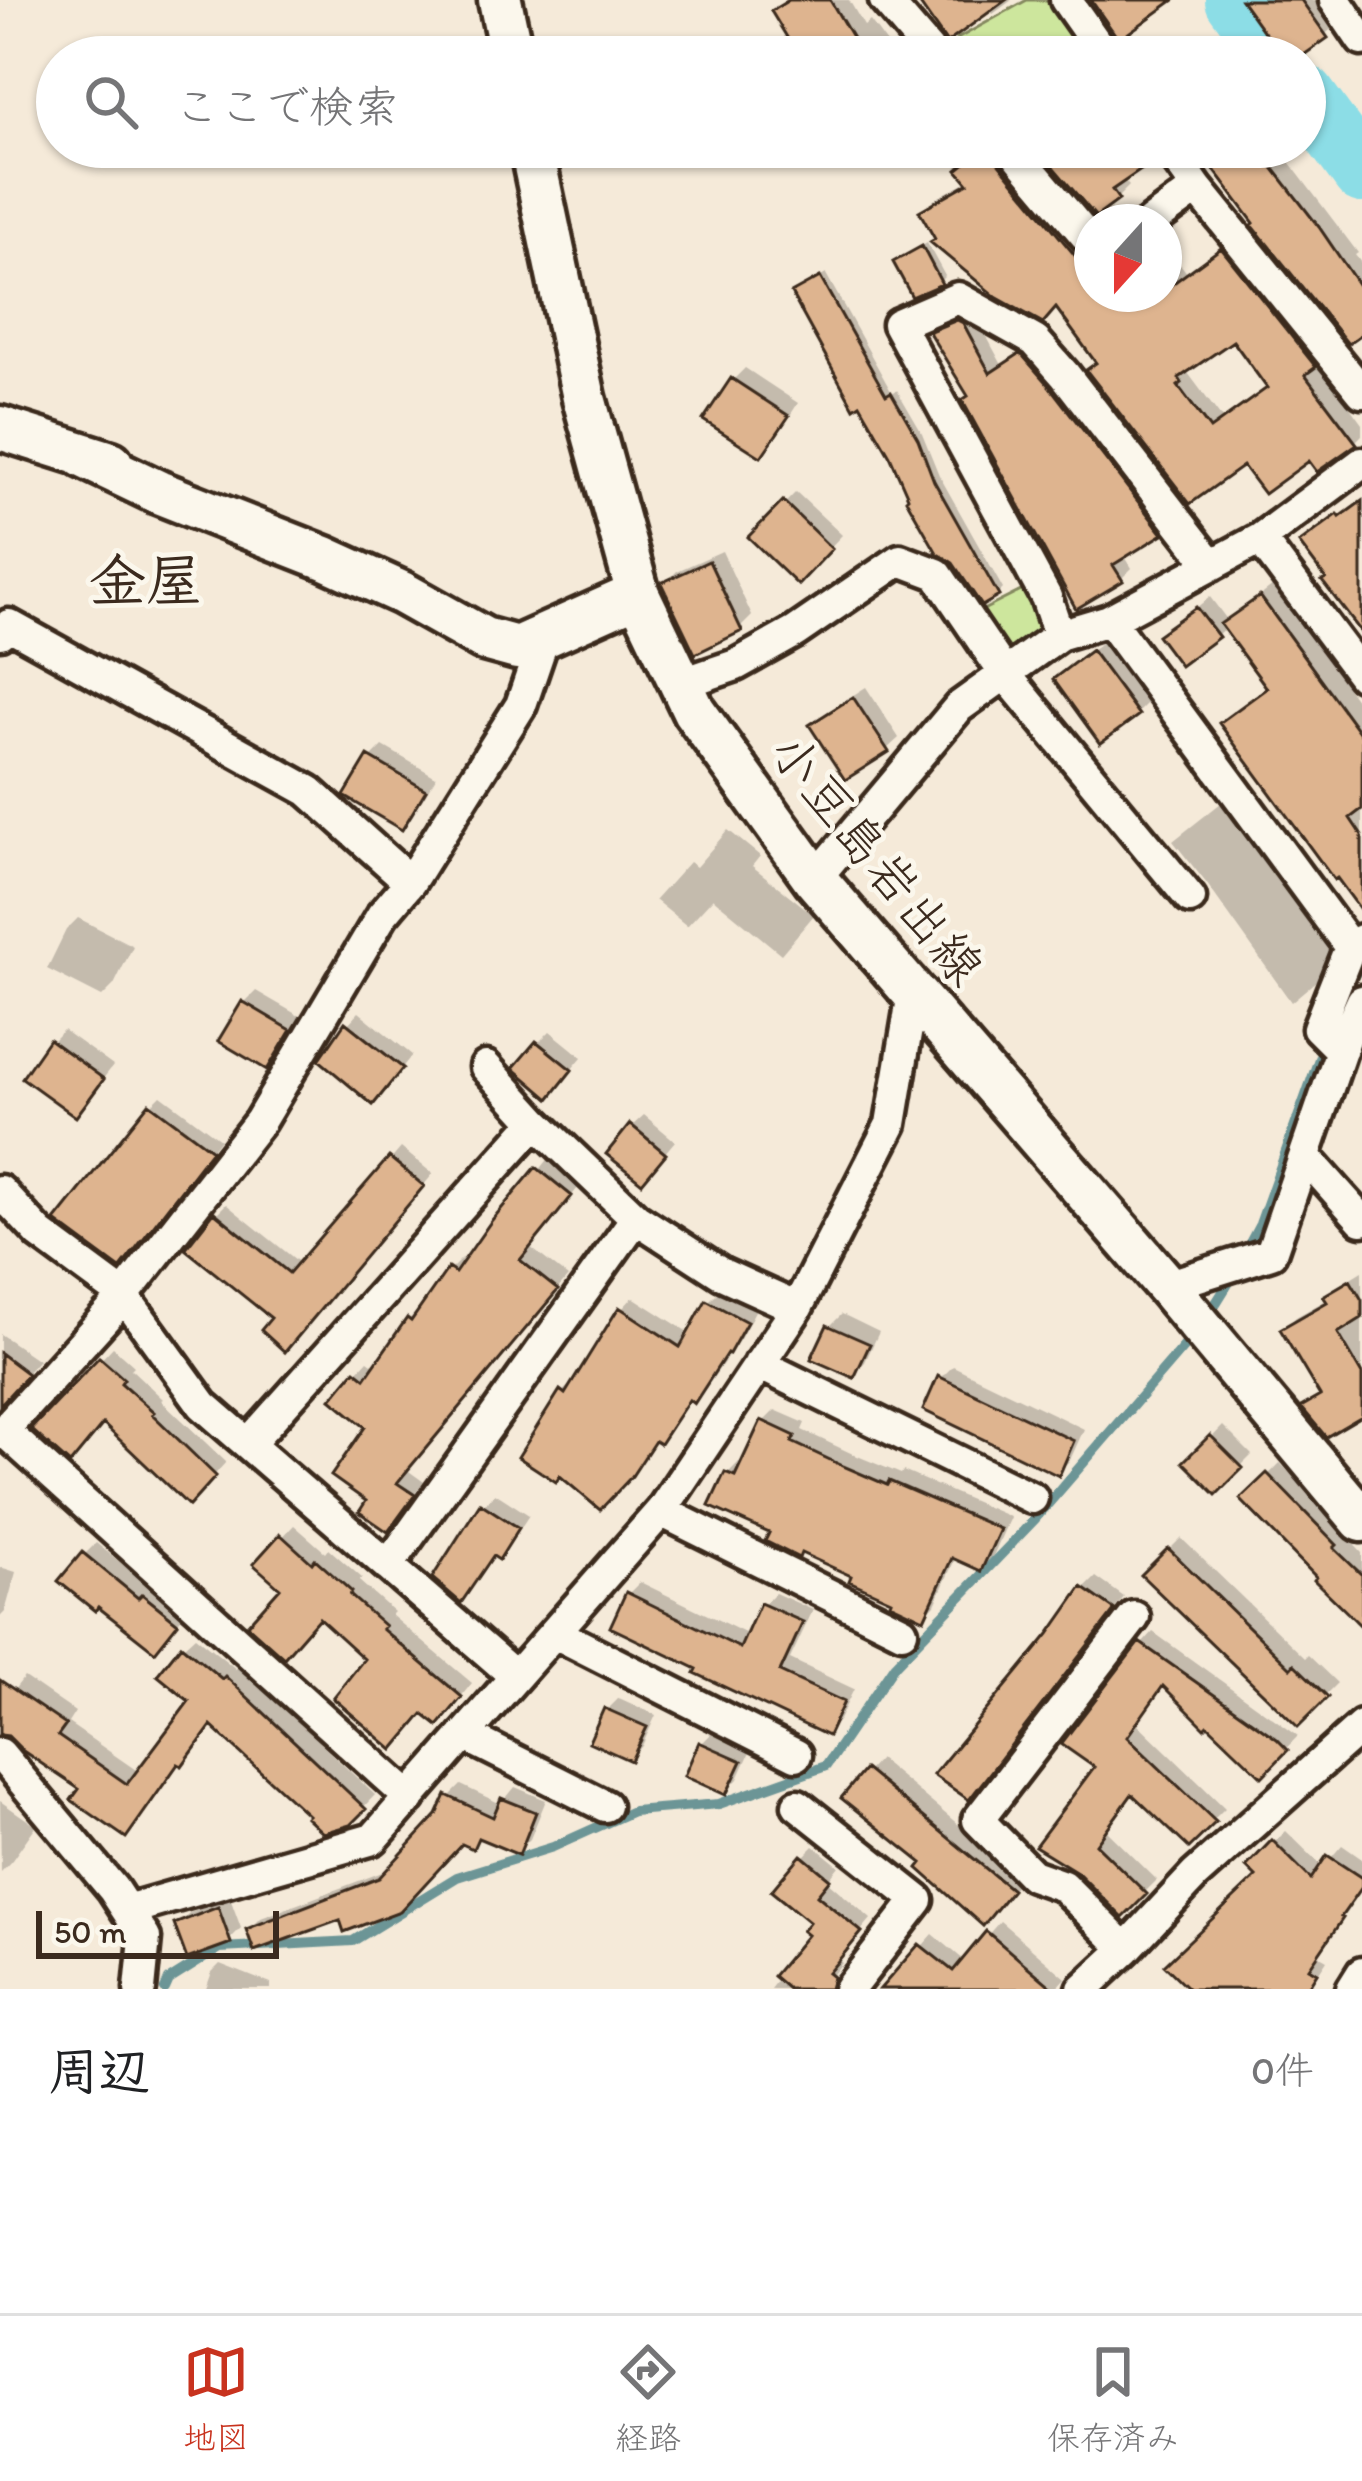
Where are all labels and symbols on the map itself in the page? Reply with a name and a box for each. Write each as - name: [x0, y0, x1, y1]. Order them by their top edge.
- north arrow: [1074, 204, 1182, 312]
- district label: 金屋: [89, 546, 203, 614]
- street label: 小豆島岩出線: [757, 721, 997, 997]
- scale bar: [36, 1905, 279, 1958]

